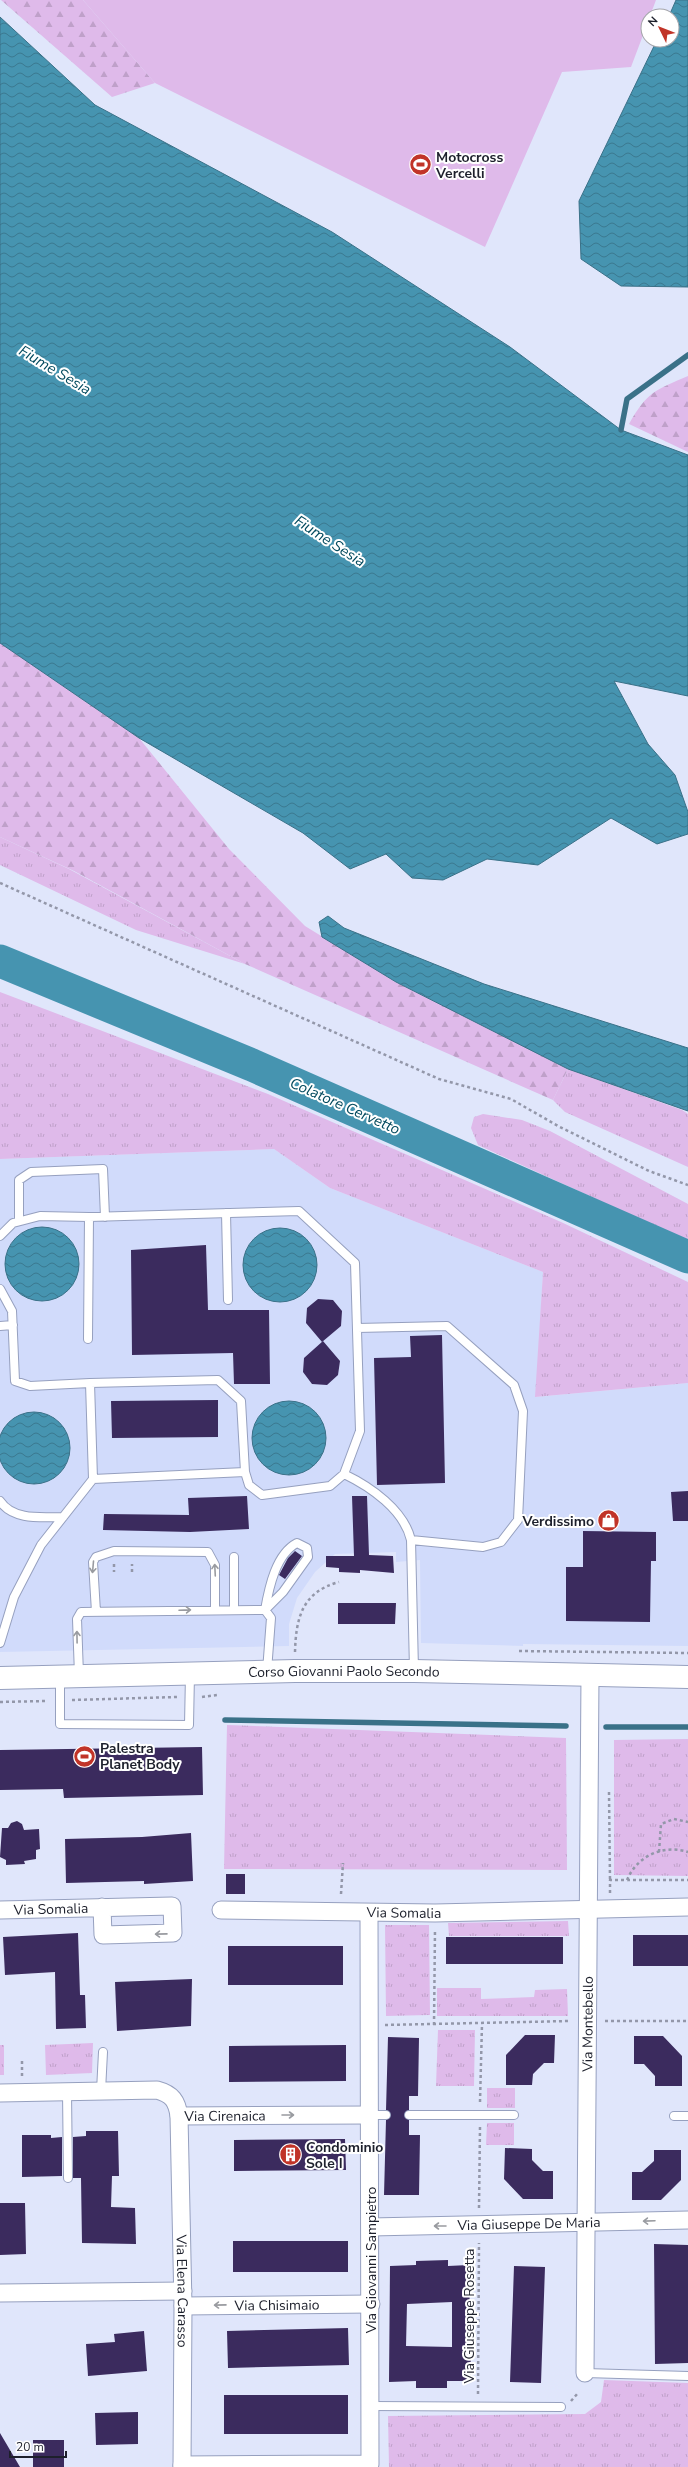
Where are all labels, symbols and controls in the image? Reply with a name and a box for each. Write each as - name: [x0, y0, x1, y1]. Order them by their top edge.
- north arrow: [640, 8, 680, 48]
- text: N: [645, 13, 661, 30]
- place label: Motocross Vercelli: [435, 148, 503, 183]
- sports icon: Motocross Vercelli: [408, 152, 434, 178]
- water label: Fiume Sesia: [15, 341, 95, 399]
- water label: Fiume Sesia: [291, 511, 369, 571]
- water label: Colatore Cervetto: [287, 1073, 403, 1139]
- shop icon: Verdissimo: [596, 1508, 622, 1534]
- place label: Verdissimo: [521, 1512, 594, 1531]
- one-way arrow: [90, 1560, 97, 1573]
- one-way arrow: [211, 1564, 219, 1577]
- one-way arrow: [178, 1606, 191, 1613]
- one-way arrow: [73, 1631, 81, 1644]
- street label: Corso Giovanni Paolo Secondo: [248, 1661, 440, 1682]
- place label: Palestra Planet Body: [100, 1739, 180, 1774]
- sports icon: Palestra Planet Body: [71, 1743, 97, 1769]
- street label: Via Somalia: [12, 1898, 88, 1919]
- street label: Via Somalia: [366, 1903, 441, 1923]
- one-way arrow: [155, 1930, 168, 1937]
- street label: Via Montebello: [578, 1976, 597, 2073]
- street label: Via Cirenaica: [183, 2106, 266, 2125]
- one-way arrow: [281, 2111, 294, 2119]
- place label: Condominio Sole I: [306, 2138, 383, 2173]
- building icon: Condominio Sole I: [277, 2142, 303, 2168]
- street label: Via Giovanni Sampietro: [362, 2186, 381, 2334]
- street label: Via Giuseppe De Maria: [456, 2212, 601, 2235]
- one-way arrow: [643, 2217, 656, 2225]
- one-way arrow: [434, 2222, 447, 2230]
- street label: Via Elena Carasso: [172, 2233, 193, 2348]
- street label: Via Giuseppe Rosetta: [460, 2249, 479, 2384]
- street label: Via Chisimaio: [233, 2295, 320, 2315]
- one-way arrow: [214, 2301, 227, 2309]
- scale bar: [10, 2433, 66, 2459]
- text: 20 m: [16, 2439, 44, 2455]

